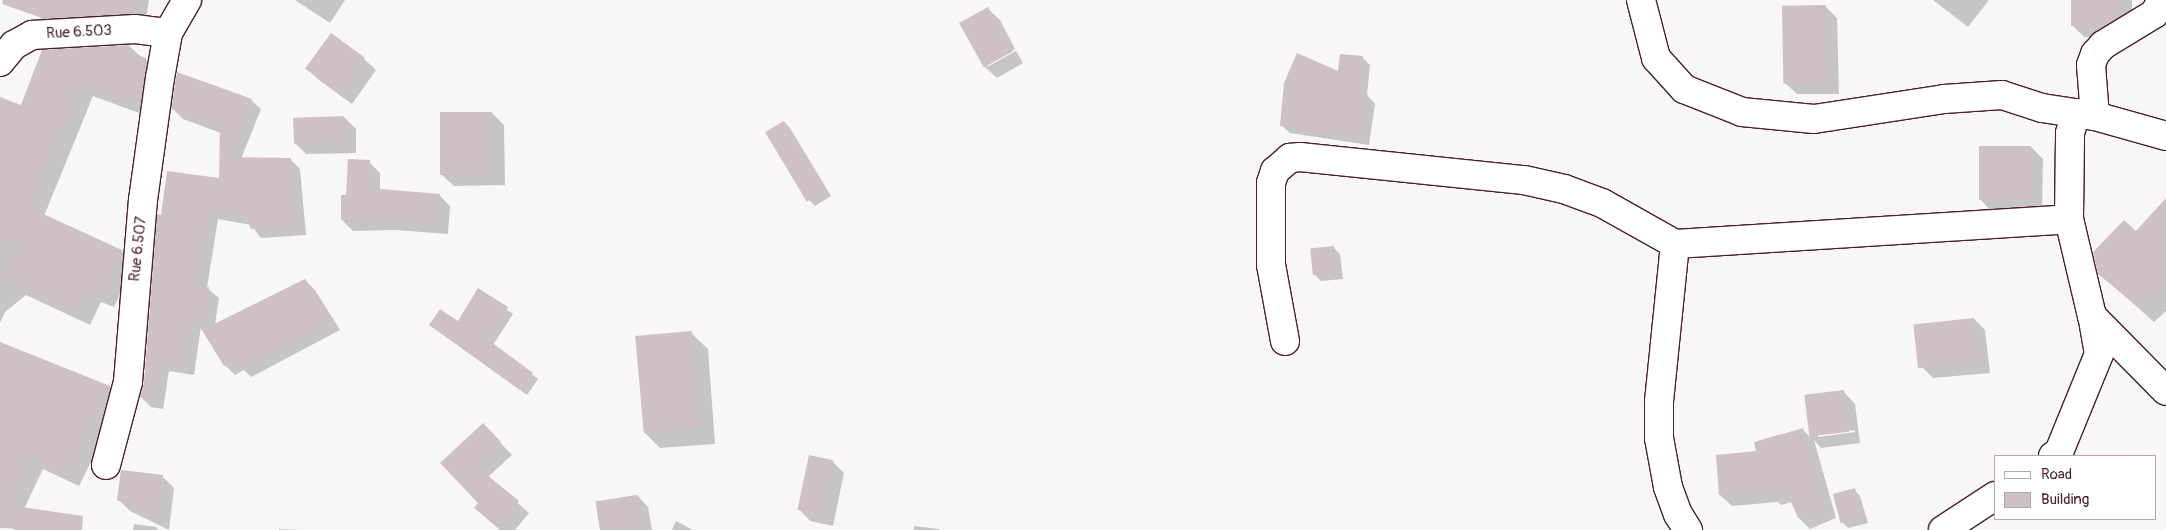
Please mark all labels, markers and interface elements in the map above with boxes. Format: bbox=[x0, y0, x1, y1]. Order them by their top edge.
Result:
street label: Rue 6.503 bbox=[46, 21, 112, 43]
street label: Rue 6.507 bbox=[126, 216, 150, 282]
legend bbox=[1994, 455, 2156, 520]
text: Road bbox=[2041, 465, 2072, 484]
text: Building bbox=[2041, 490, 2089, 509]

